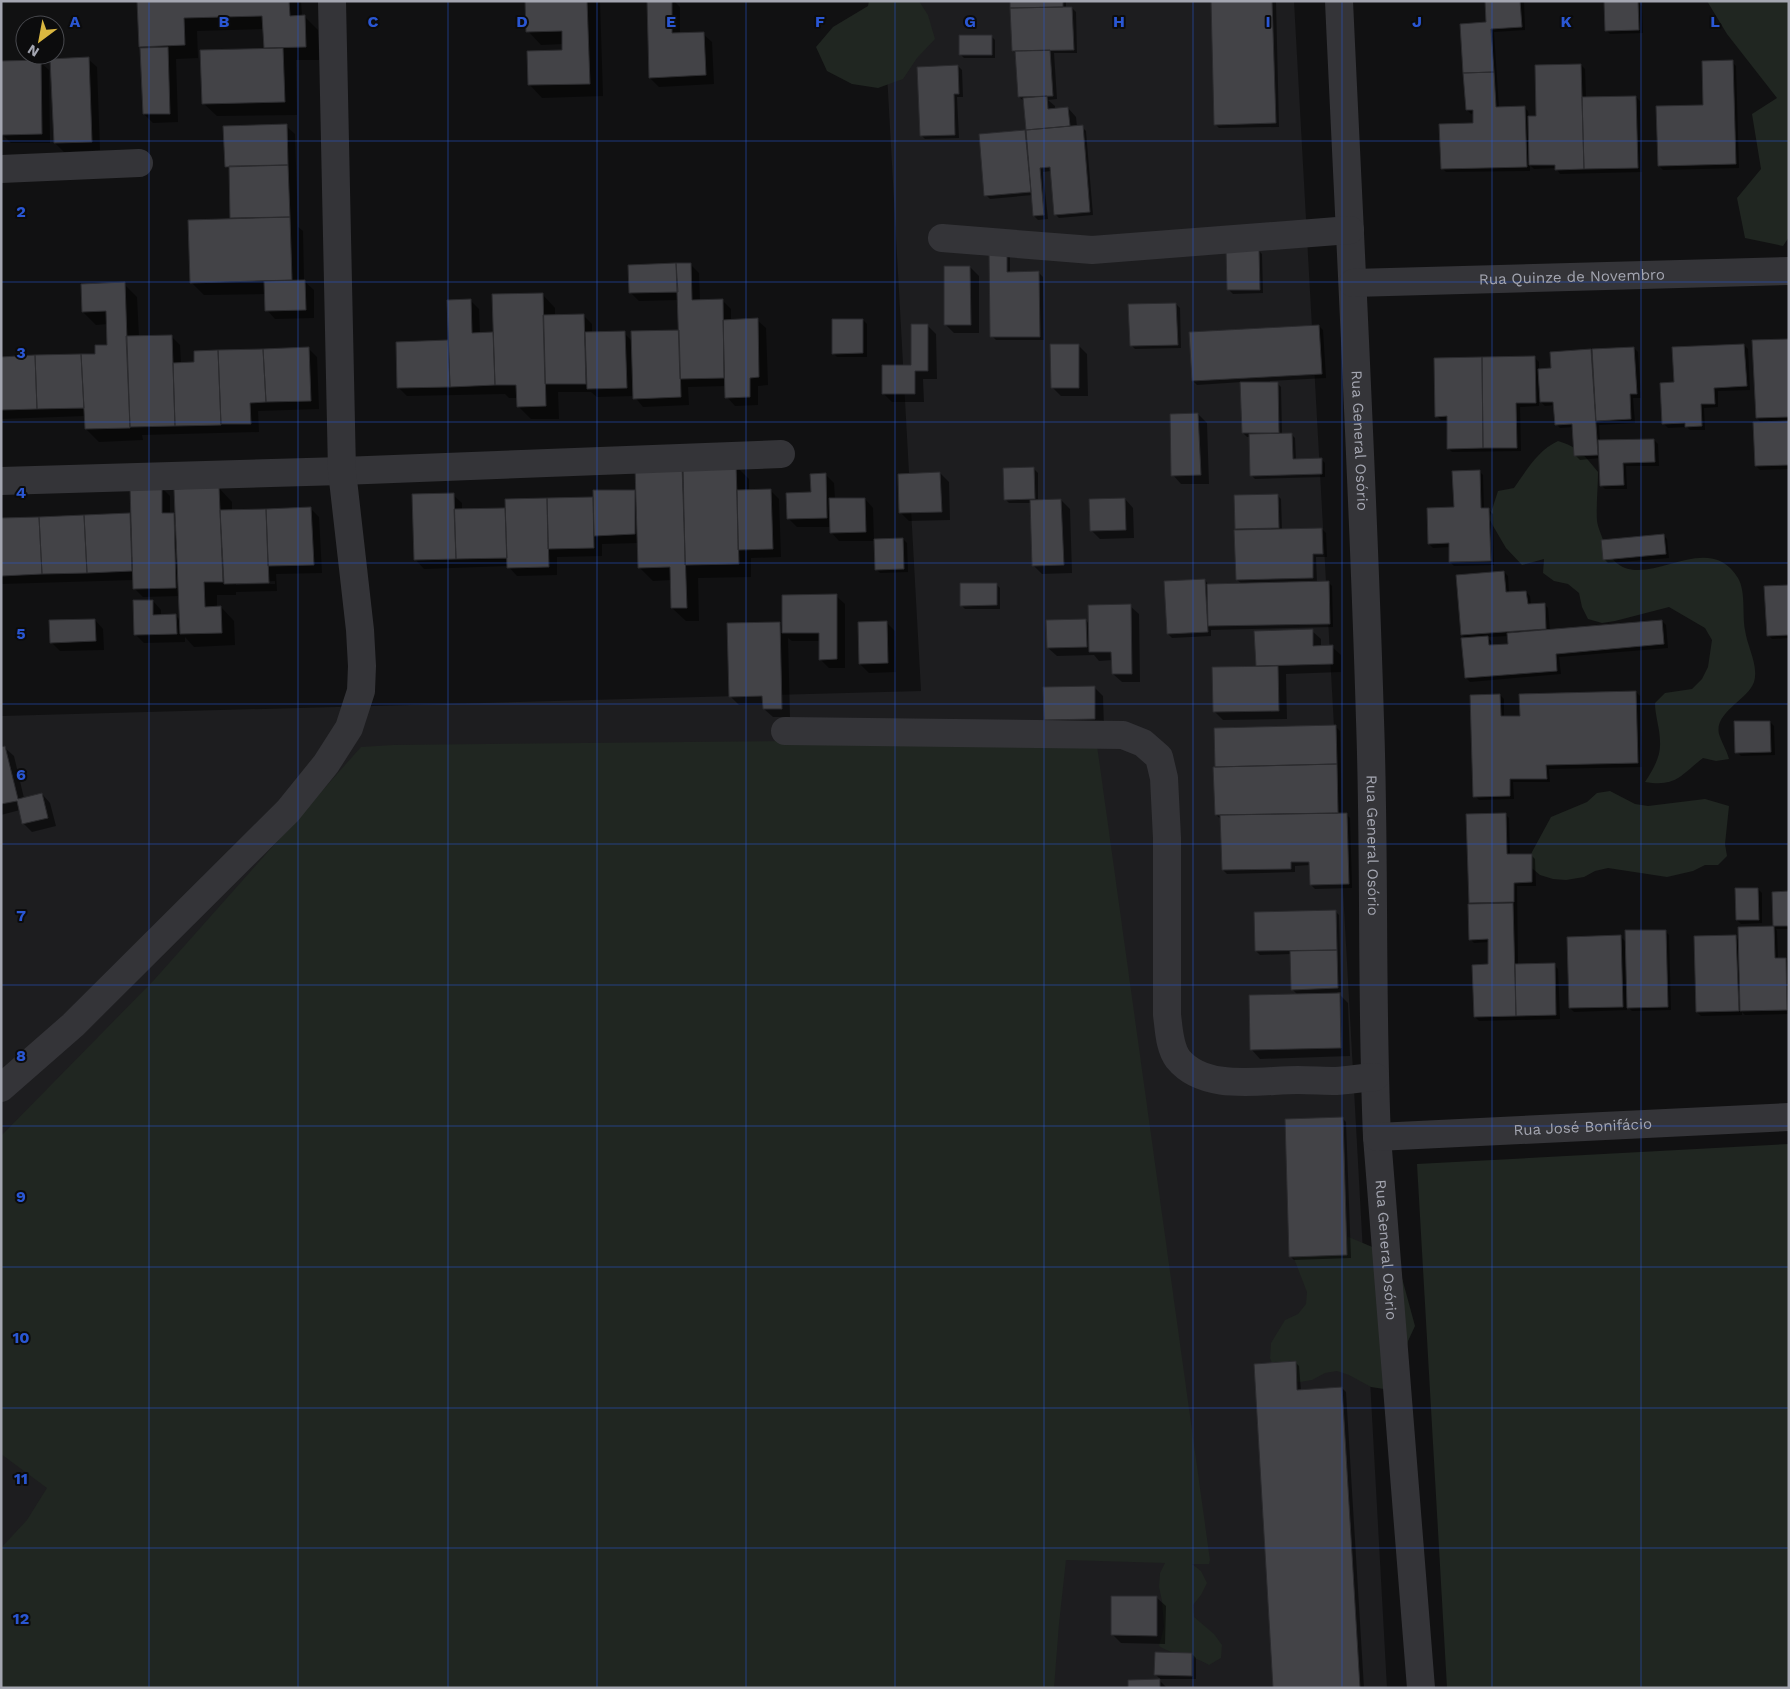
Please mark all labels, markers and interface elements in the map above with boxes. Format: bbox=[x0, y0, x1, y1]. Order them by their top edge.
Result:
text: A bbox=[70, 12, 81, 31]
text: B bbox=[219, 12, 230, 31]
text: C bbox=[368, 12, 379, 31]
text: D bbox=[516, 12, 528, 31]
text: E bbox=[666, 12, 676, 31]
text: F bbox=[815, 12, 825, 31]
text: G bbox=[964, 12, 976, 31]
text: H bbox=[1113, 12, 1125, 31]
text: I bbox=[1265, 12, 1271, 31]
text: J bbox=[1412, 12, 1422, 31]
text: K bbox=[1560, 12, 1572, 31]
text: L bbox=[1710, 12, 1720, 31]
north arrow bbox=[15, 15, 65, 65]
text: N bbox=[24, 41, 42, 61]
text: 2 bbox=[16, 202, 26, 221]
street label: Rua Quinze de Novembro bbox=[1479, 265, 1665, 289]
text: 3 bbox=[16, 343, 26, 362]
street label: Rua General Osório bbox=[1347, 370, 1372, 511]
text: 4 bbox=[16, 483, 26, 502]
text: 5 bbox=[16, 624, 26, 643]
text: 6 bbox=[16, 765, 26, 784]
street label: Rua General Osório bbox=[1363, 775, 1382, 916]
text: 7 bbox=[16, 906, 26, 925]
text: 8 bbox=[16, 1046, 26, 1065]
street label: Rua José Bonifácio bbox=[1513, 1115, 1652, 1139]
street label: Rua General Osório bbox=[1371, 1179, 1401, 1321]
text: 9 bbox=[16, 1187, 26, 1206]
text: 10 bbox=[12, 1328, 30, 1347]
text: 11 bbox=[14, 1469, 28, 1488]
text: 12 bbox=[13, 1609, 29, 1628]

